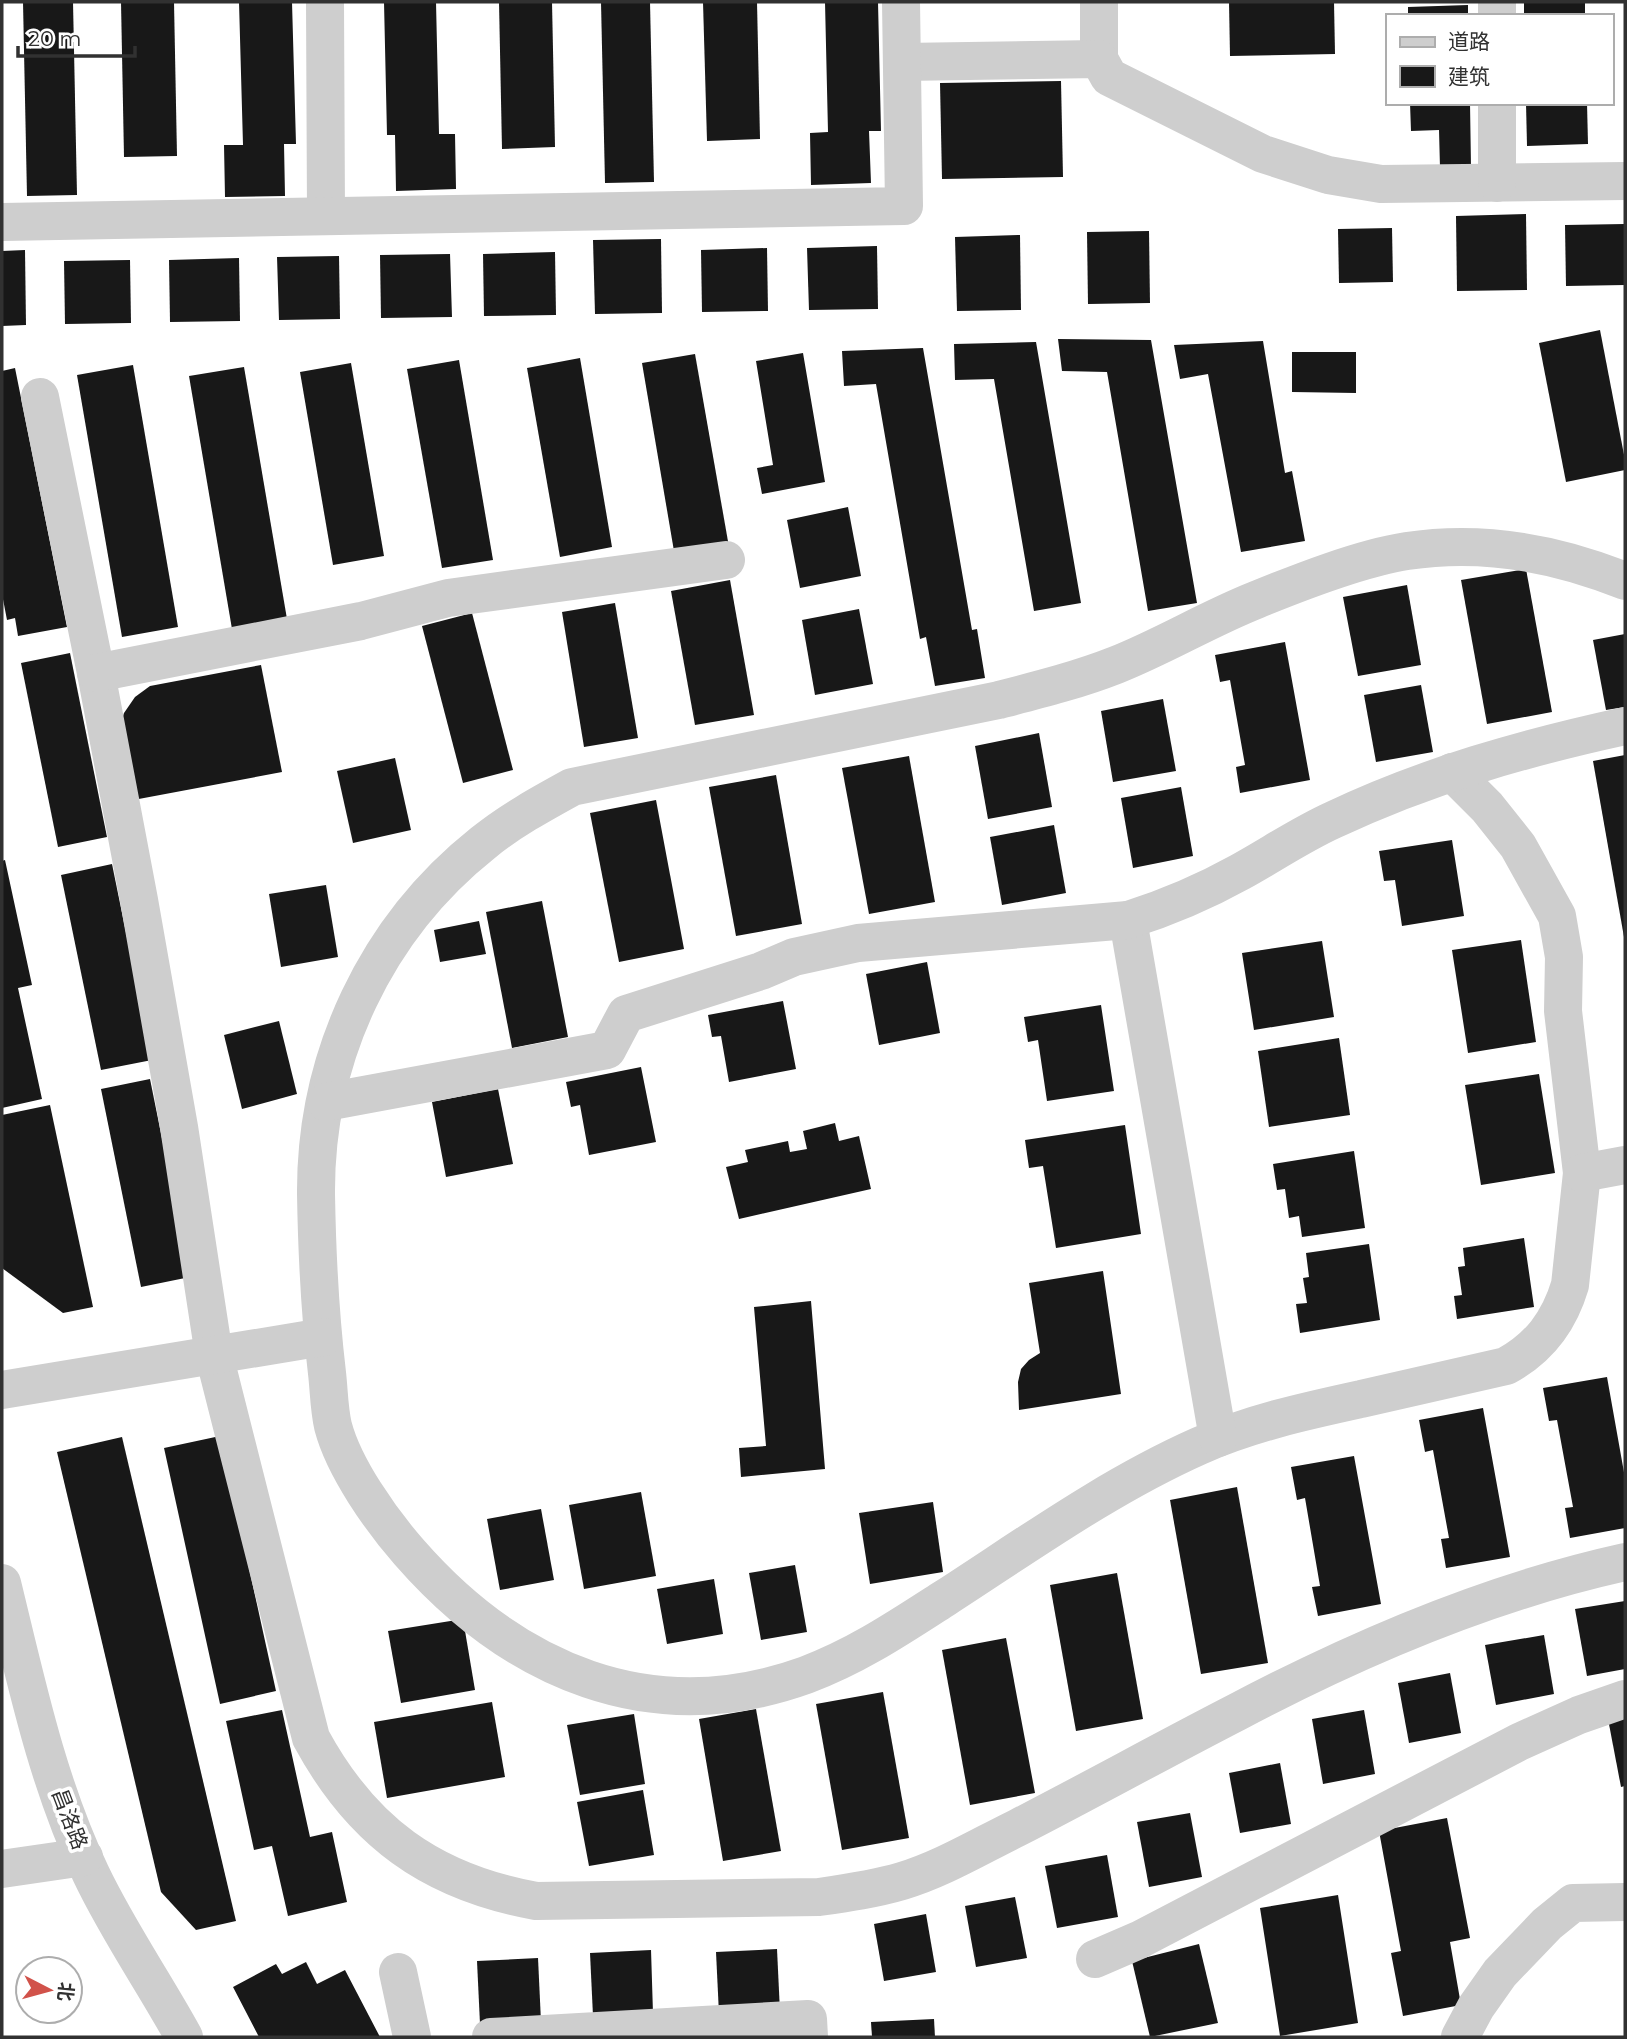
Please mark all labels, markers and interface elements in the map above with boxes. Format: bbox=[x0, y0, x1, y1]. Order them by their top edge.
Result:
scale bar bbox=[18, 14, 135, 58]
legend bbox=[1386, 14, 1613, 105]
text: 20 m bbox=[28, 26, 82, 51]
text: 道路 bbox=[1448, 29, 1490, 54]
text: 建筑 bbox=[1448, 64, 1490, 89]
street label: 昌洛路 bbox=[47, 1785, 93, 1853]
north arrow bbox=[14, 1955, 84, 2025]
text: 北 bbox=[53, 1981, 78, 2002]

